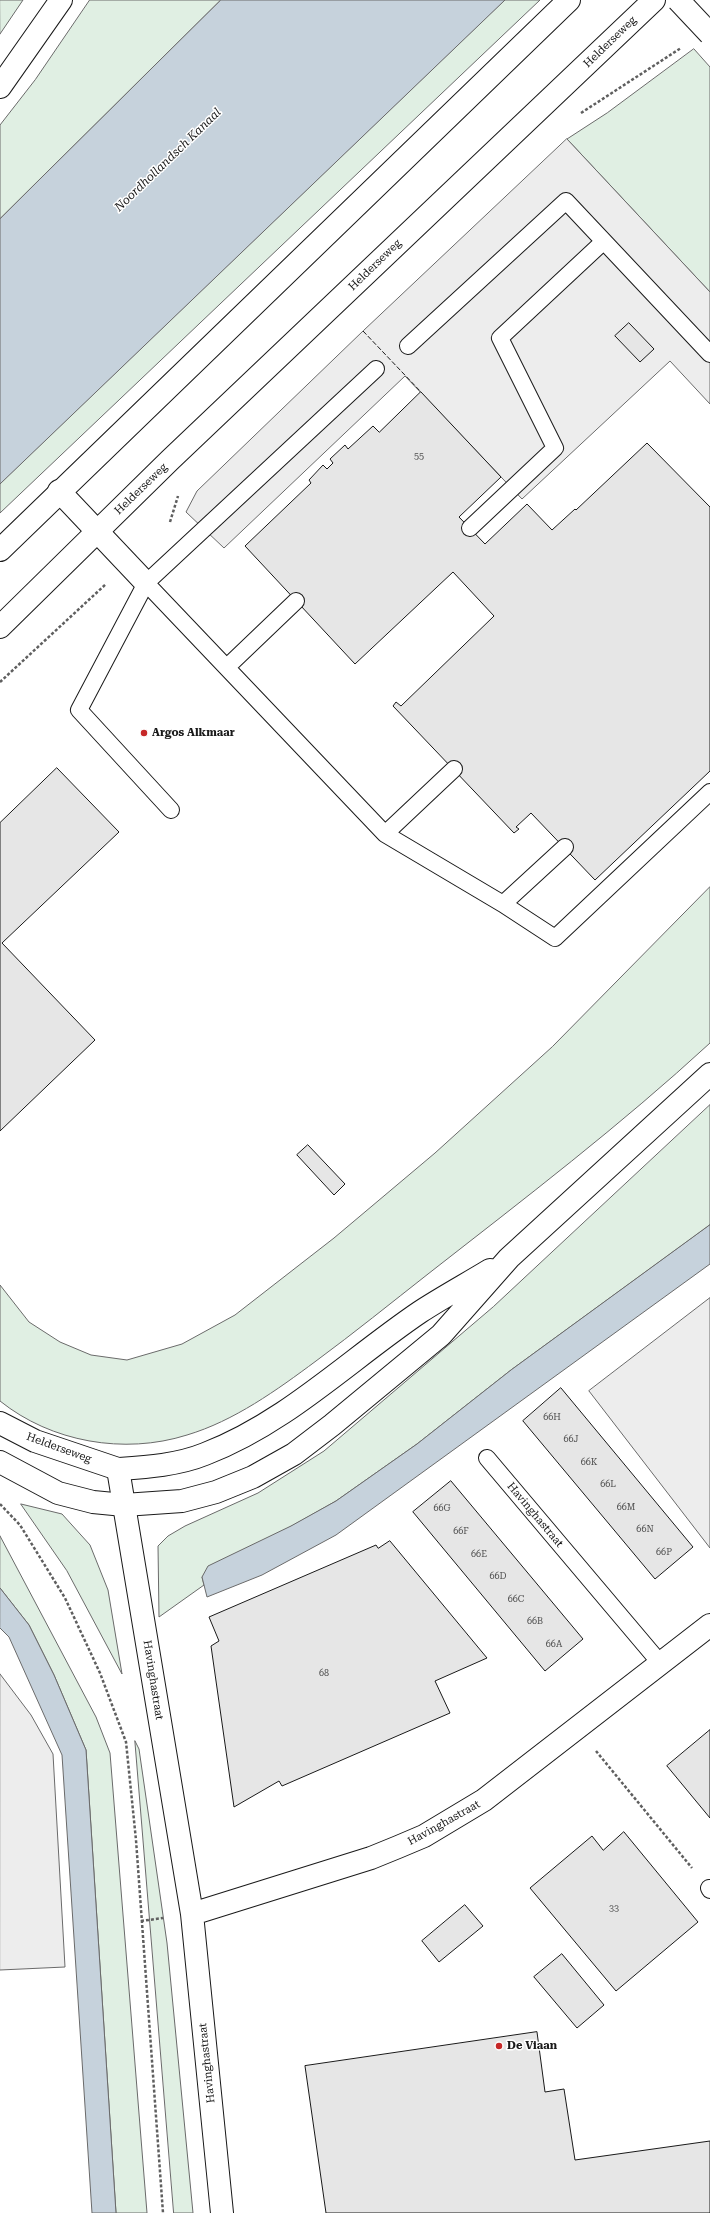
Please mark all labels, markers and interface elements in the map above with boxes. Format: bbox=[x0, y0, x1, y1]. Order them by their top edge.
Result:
street label: Helderseweg bbox=[581, 14, 639, 70]
water label: Noordhollandsch Kanaal bbox=[112, 105, 224, 215]
street label: Helderseweg bbox=[346, 237, 404, 293]
house number: 55 bbox=[414, 451, 424, 461]
street label: Helderseweg bbox=[112, 461, 170, 517]
place label: Argos Alkmaar bbox=[152, 726, 235, 740]
marker: Argos Alkmaar bbox=[139, 728, 149, 738]
house number: 66H bbox=[543, 1412, 561, 1422]
street label: Helderseweg bbox=[25, 1430, 93, 1466]
house number: 66J bbox=[563, 1434, 579, 1444]
house number: 66K bbox=[581, 1457, 597, 1467]
house number: 66L bbox=[600, 1479, 616, 1489]
street label: Havinghastraat bbox=[504, 1480, 566, 1550]
house number: 66M bbox=[617, 1502, 635, 1512]
house number: 66G bbox=[433, 1503, 451, 1513]
house number: 66N bbox=[636, 1524, 654, 1534]
house number: 66F bbox=[453, 1526, 469, 1536]
house number: 66P bbox=[656, 1547, 672, 1557]
house number: 66E bbox=[471, 1549, 487, 1559]
house number: 66D bbox=[489, 1571, 507, 1581]
house number: 66C bbox=[508, 1594, 524, 1604]
house number: 66B bbox=[527, 1616, 543, 1626]
street label: Havinghastraat bbox=[140, 1639, 166, 1721]
house number: 66A bbox=[546, 1639, 562, 1649]
house number: 68 bbox=[319, 1668, 329, 1678]
street label: Havinghastraat bbox=[406, 1798, 482, 1848]
house number: 33 bbox=[609, 1903, 619, 1913]
street label: Havinghastraat bbox=[196, 2022, 218, 2104]
place label: De Viaan bbox=[507, 2039, 557, 2053]
marker: De Viaan bbox=[494, 2041, 504, 2051]

